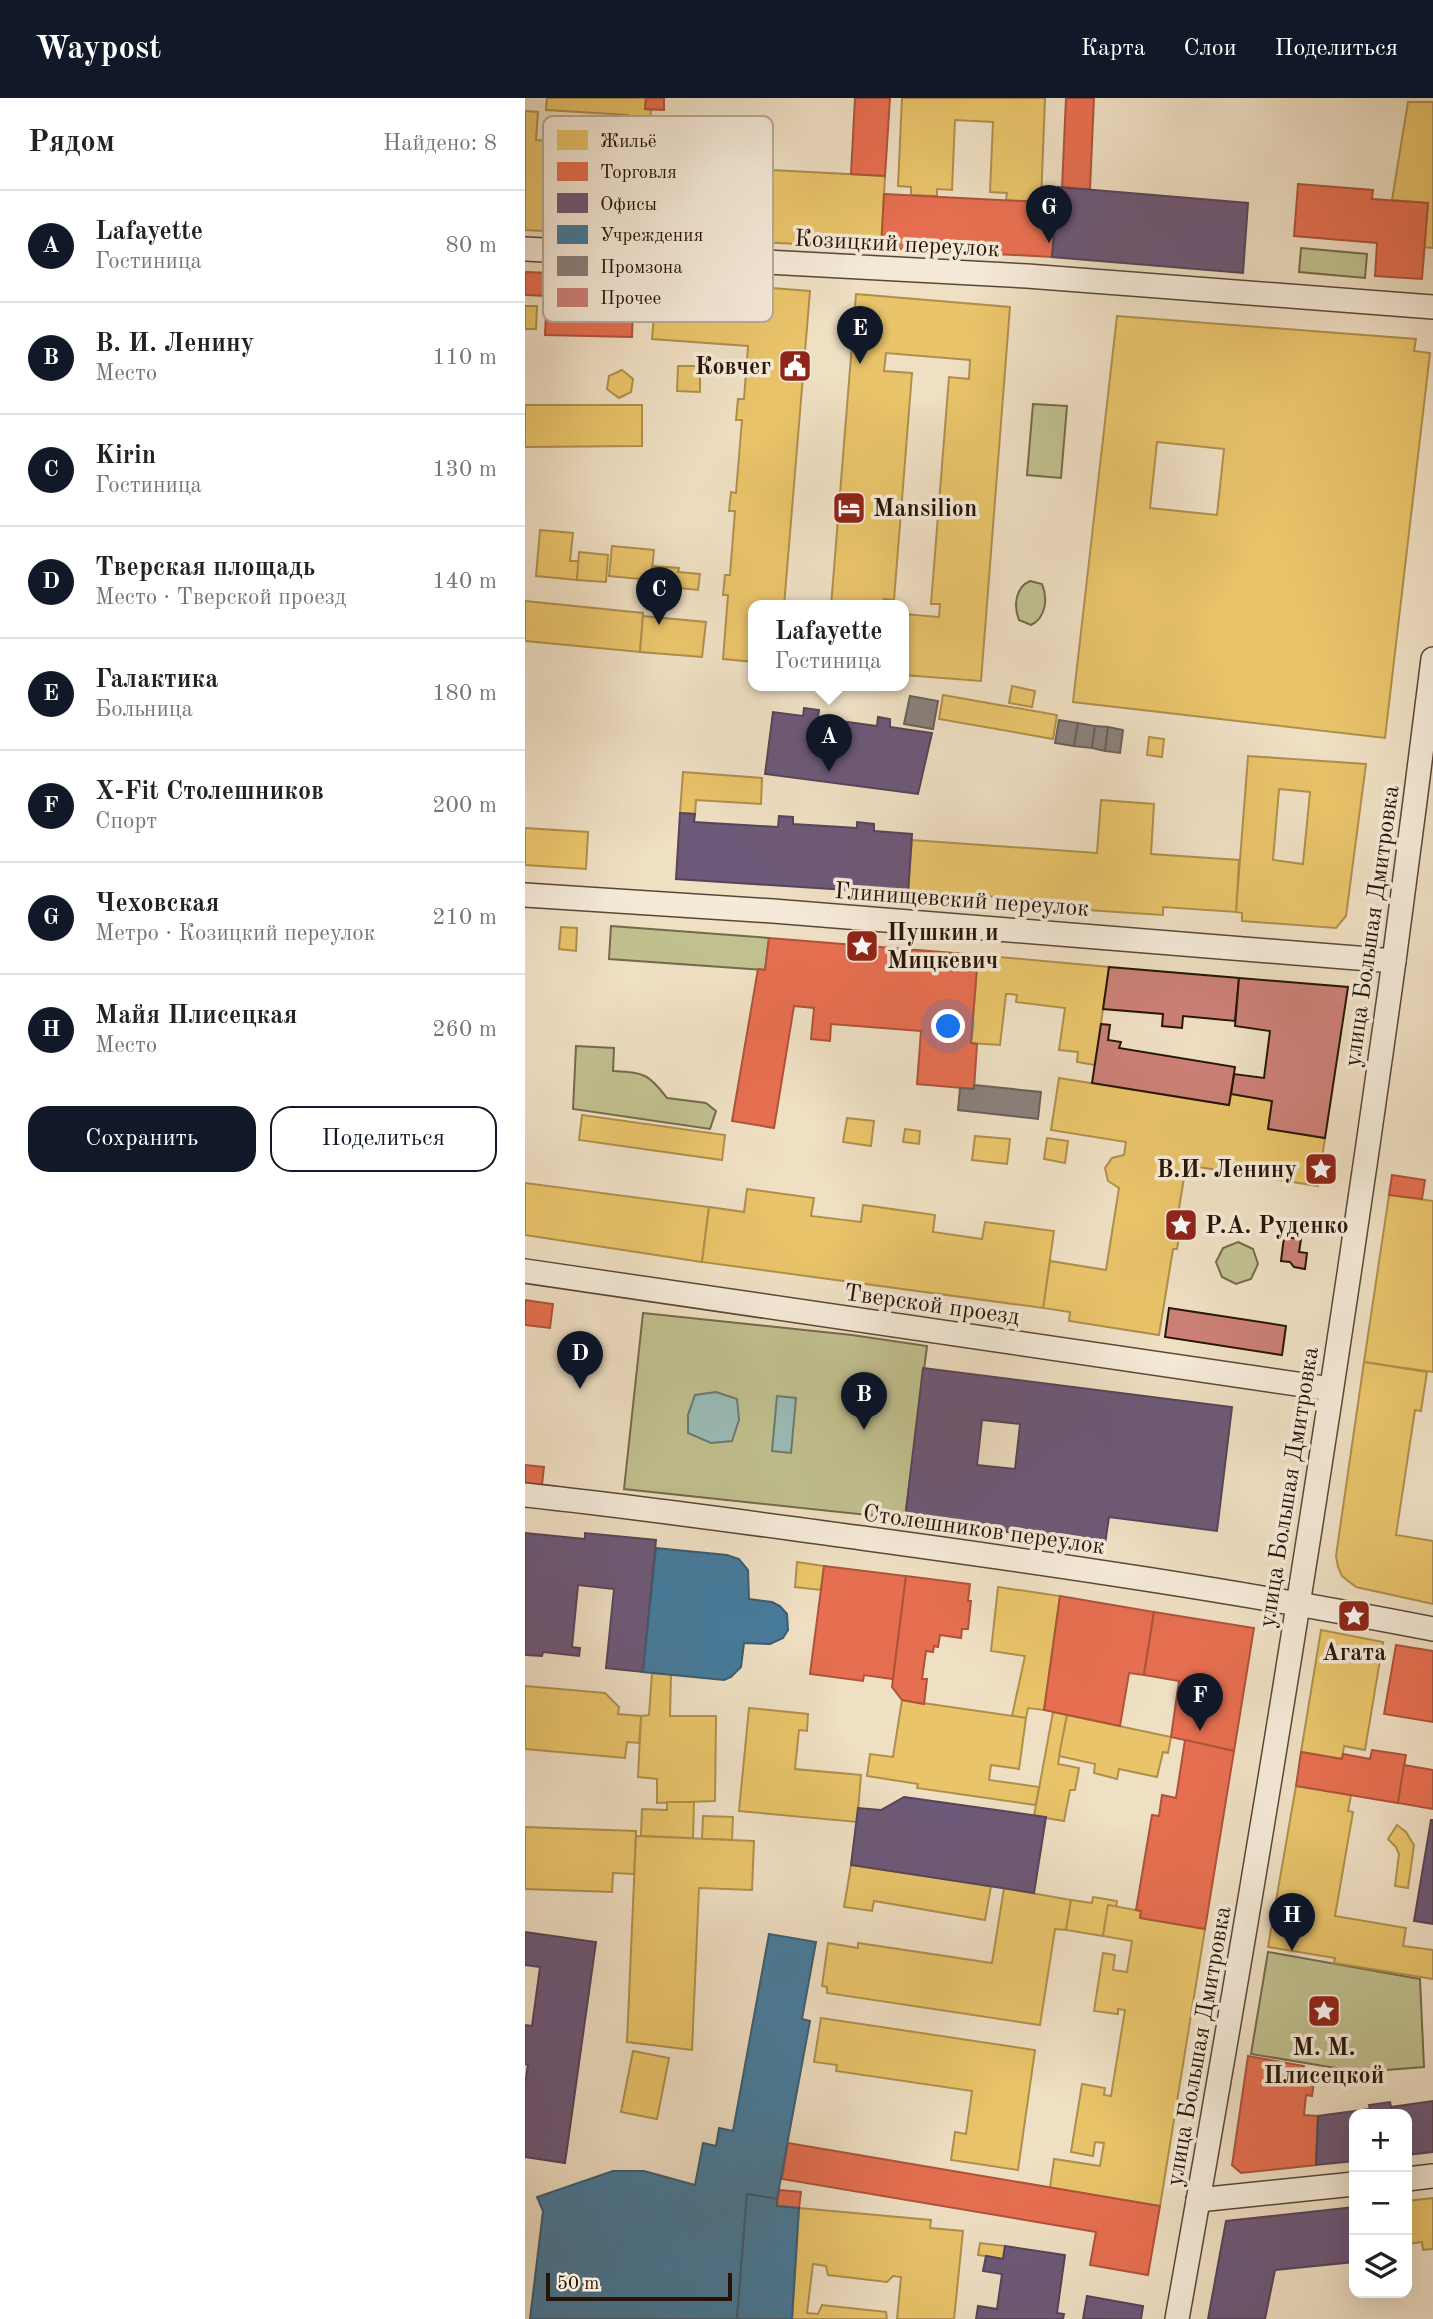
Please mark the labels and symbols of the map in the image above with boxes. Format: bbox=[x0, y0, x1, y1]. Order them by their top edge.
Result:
legend bbox=[543, 116, 773, 322]
text: Жильё bbox=[600, 133, 657, 152]
text: Торговля bbox=[600, 164, 677, 183]
pin: G bbox=[1026, 185, 1072, 243]
text: Офисы bbox=[600, 196, 657, 215]
text: Учреждения bbox=[600, 227, 703, 246]
street label: Козицкий переулок bbox=[794, 228, 1000, 262]
text: Промзона bbox=[600, 259, 683, 278]
text: Прочее bbox=[600, 290, 661, 309]
pin: E bbox=[837, 306, 883, 364]
public building icon: Ковчег bbox=[776, 347, 814, 385]
place label: Ковчег bbox=[695, 356, 771, 380]
hotel icon: Mansilion bbox=[830, 489, 868, 527]
place label: Mansilion bbox=[873, 498, 977, 522]
pin: C bbox=[636, 567, 682, 625]
pin: A bbox=[806, 714, 852, 772]
street label: улица Большая Дмитровка bbox=[1341, 784, 1405, 1069]
street label: Глинищевский переулок bbox=[834, 880, 1090, 922]
place label: Пушкин и Мицкевич bbox=[887, 922, 999, 974]
place icon: Пушкин и Мицкевич bbox=[843, 927, 881, 965]
your location bbox=[931, 1009, 965, 1043]
place icon: В.И. Ленину bbox=[1302, 1150, 1340, 1188]
place label: В.И. Ленину bbox=[1157, 1159, 1297, 1183]
place icon: Р.А. Руденко bbox=[1162, 1206, 1200, 1244]
place label: Р.А. Руденко bbox=[1205, 1215, 1348, 1239]
street label: Тверской проезд bbox=[842, 1282, 1021, 1330]
pin: D bbox=[557, 1331, 603, 1389]
street label: улица Большая Дмитровка bbox=[1256, 1345, 1324, 1629]
pin: B bbox=[841, 1372, 887, 1430]
street label: Столешников переулок bbox=[861, 1502, 1106, 1560]
place icon: Агата bbox=[1335, 1597, 1373, 1635]
place label: Агата bbox=[1322, 1642, 1386, 1666]
pin: F bbox=[1177, 1673, 1223, 1731]
pin: H bbox=[1269, 1893, 1315, 1951]
street label: улица Большая Дмитровка bbox=[1163, 1904, 1236, 2188]
place icon: М. М. Плисецкой bbox=[1305, 1992, 1343, 2030]
place label: М. М. Плисецкой bbox=[1264, 2037, 1384, 2089]
scale bar bbox=[546, 2270, 731, 2302]

